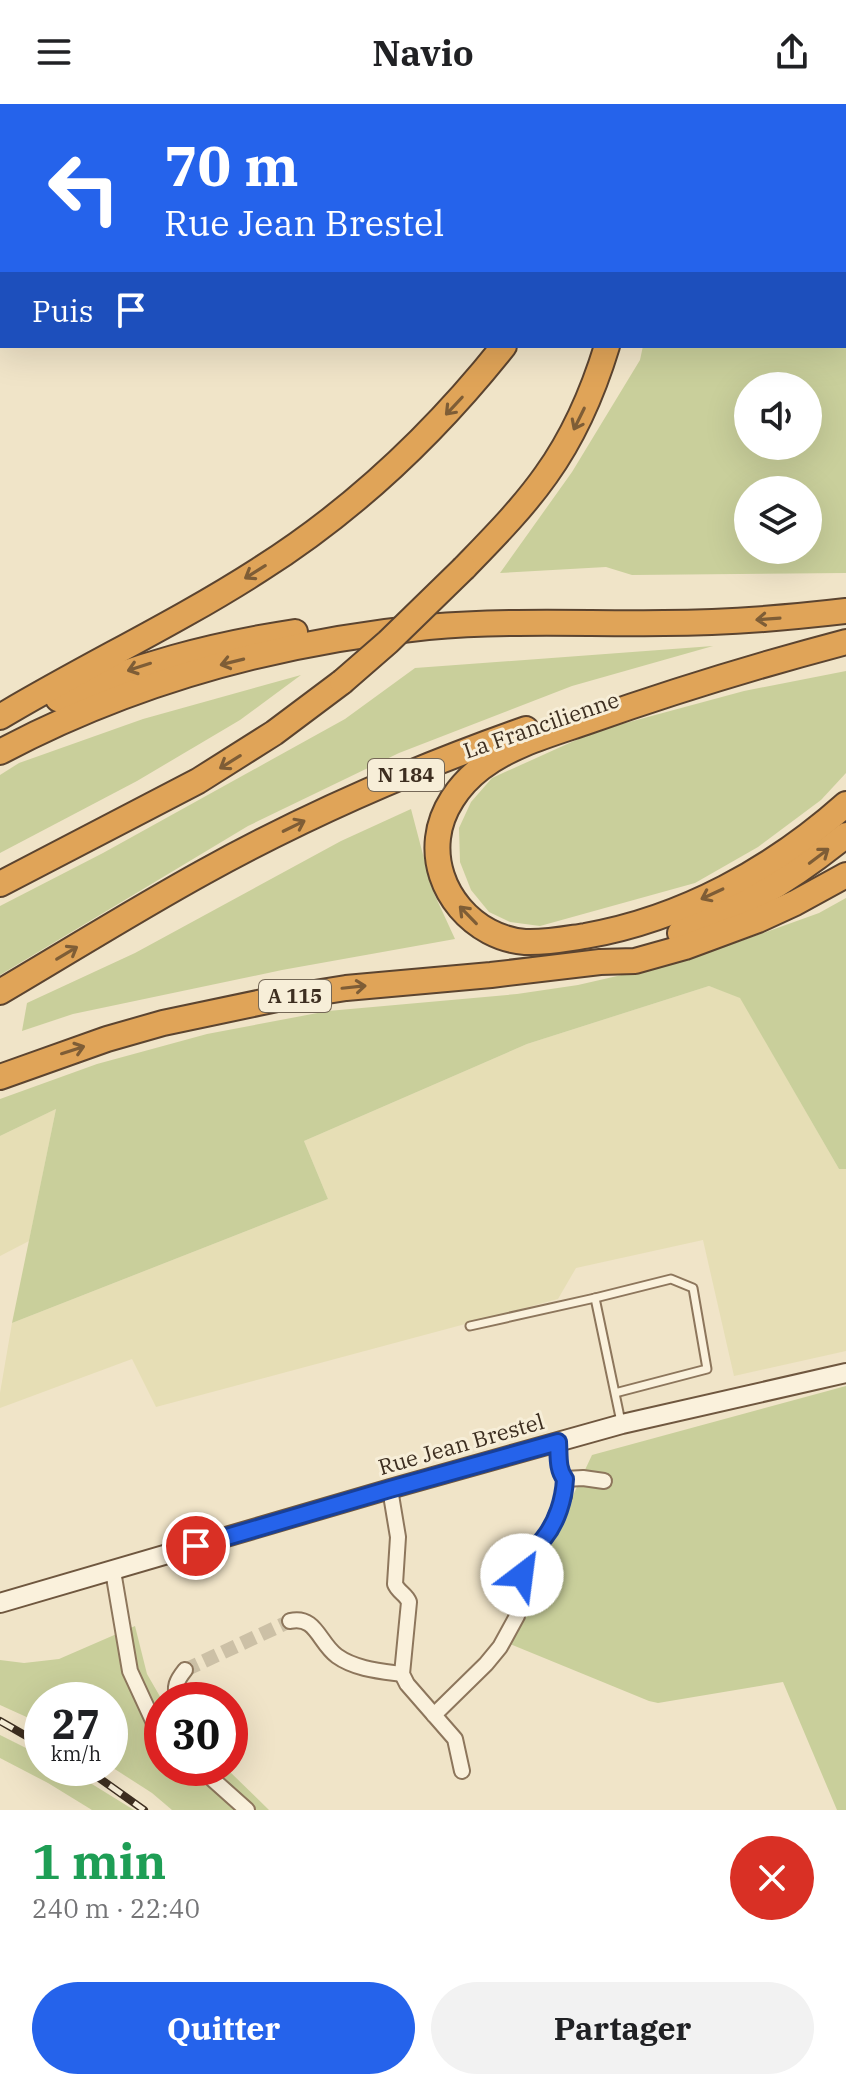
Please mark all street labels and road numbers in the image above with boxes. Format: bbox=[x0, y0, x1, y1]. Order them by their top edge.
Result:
street label: La Francilienne bbox=[459, 684, 622, 765]
road number: N 184 bbox=[368, 759, 444, 791]
road number: A 115 bbox=[259, 980, 331, 1012]
street label: Rue Jean Brestel bbox=[375, 1406, 547, 1481]

